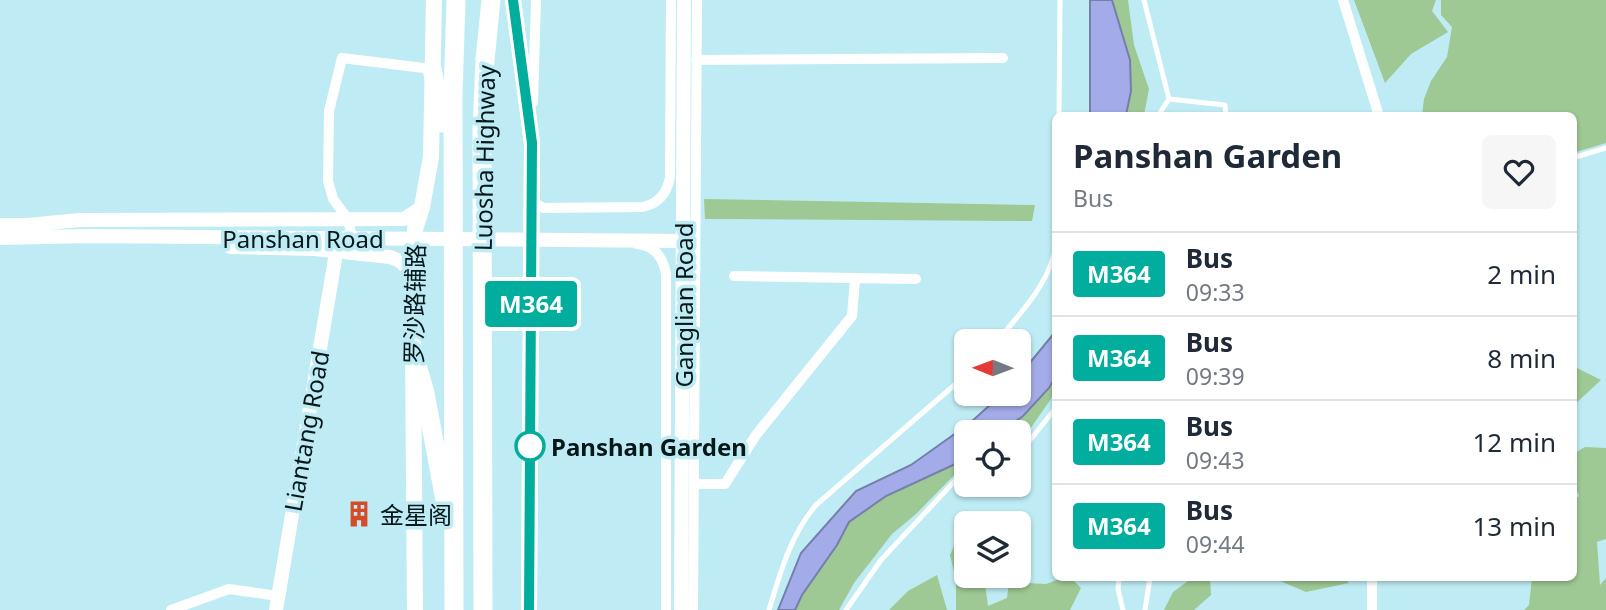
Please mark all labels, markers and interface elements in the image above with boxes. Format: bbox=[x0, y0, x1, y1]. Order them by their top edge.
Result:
street label: Luosha Highway bbox=[466, 64, 502, 251]
text: Panshan Garden bbox=[1073, 133, 1342, 178]
button: heart bbox=[1482, 135, 1556, 209]
text: Bus bbox=[1073, 182, 1113, 214]
street label: Panshan Road bbox=[222, 222, 384, 255]
street label: Ganglian Road bbox=[667, 222, 700, 388]
text: Bus bbox=[1186, 240, 1233, 276]
street label: 罗沙路辅路 bbox=[396, 244, 432, 364]
text: 2 min bbox=[1487, 256, 1556, 292]
text: M364 bbox=[1087, 257, 1151, 290]
text: 09:33 bbox=[1186, 276, 1245, 308]
line badge: M364 bbox=[482, 281, 580, 327]
text: M364 bbox=[499, 287, 563, 320]
text: Bus bbox=[1186, 324, 1233, 360]
north arrow bbox=[954, 329, 1031, 406]
map controls bbox=[954, 329, 1031, 588]
text: 8 min bbox=[1487, 340, 1556, 376]
text: M364 bbox=[1087, 341, 1151, 374]
street label: Liantang Road bbox=[276, 348, 336, 514]
text: 09:39 bbox=[1186, 360, 1245, 392]
text: Bus bbox=[1186, 408, 1233, 444]
button: locate bbox=[954, 420, 1031, 497]
text: 12 min bbox=[1472, 424, 1556, 460]
text: M364 bbox=[1087, 425, 1151, 458]
place label: Panshan Garden bbox=[551, 430, 747, 463]
marker: Panshan Garden bbox=[515, 431, 545, 461]
text: 09:43 bbox=[1186, 444, 1245, 476]
text: Bus bbox=[1186, 492, 1233, 528]
place label: 金星阁 bbox=[380, 498, 452, 531]
building icon: 金星阁 bbox=[344, 499, 374, 529]
text: 13 min bbox=[1472, 508, 1556, 544]
text: M364 bbox=[1087, 509, 1151, 542]
button: layers bbox=[954, 511, 1031, 588]
text: 09:44 bbox=[1186, 528, 1245, 560]

